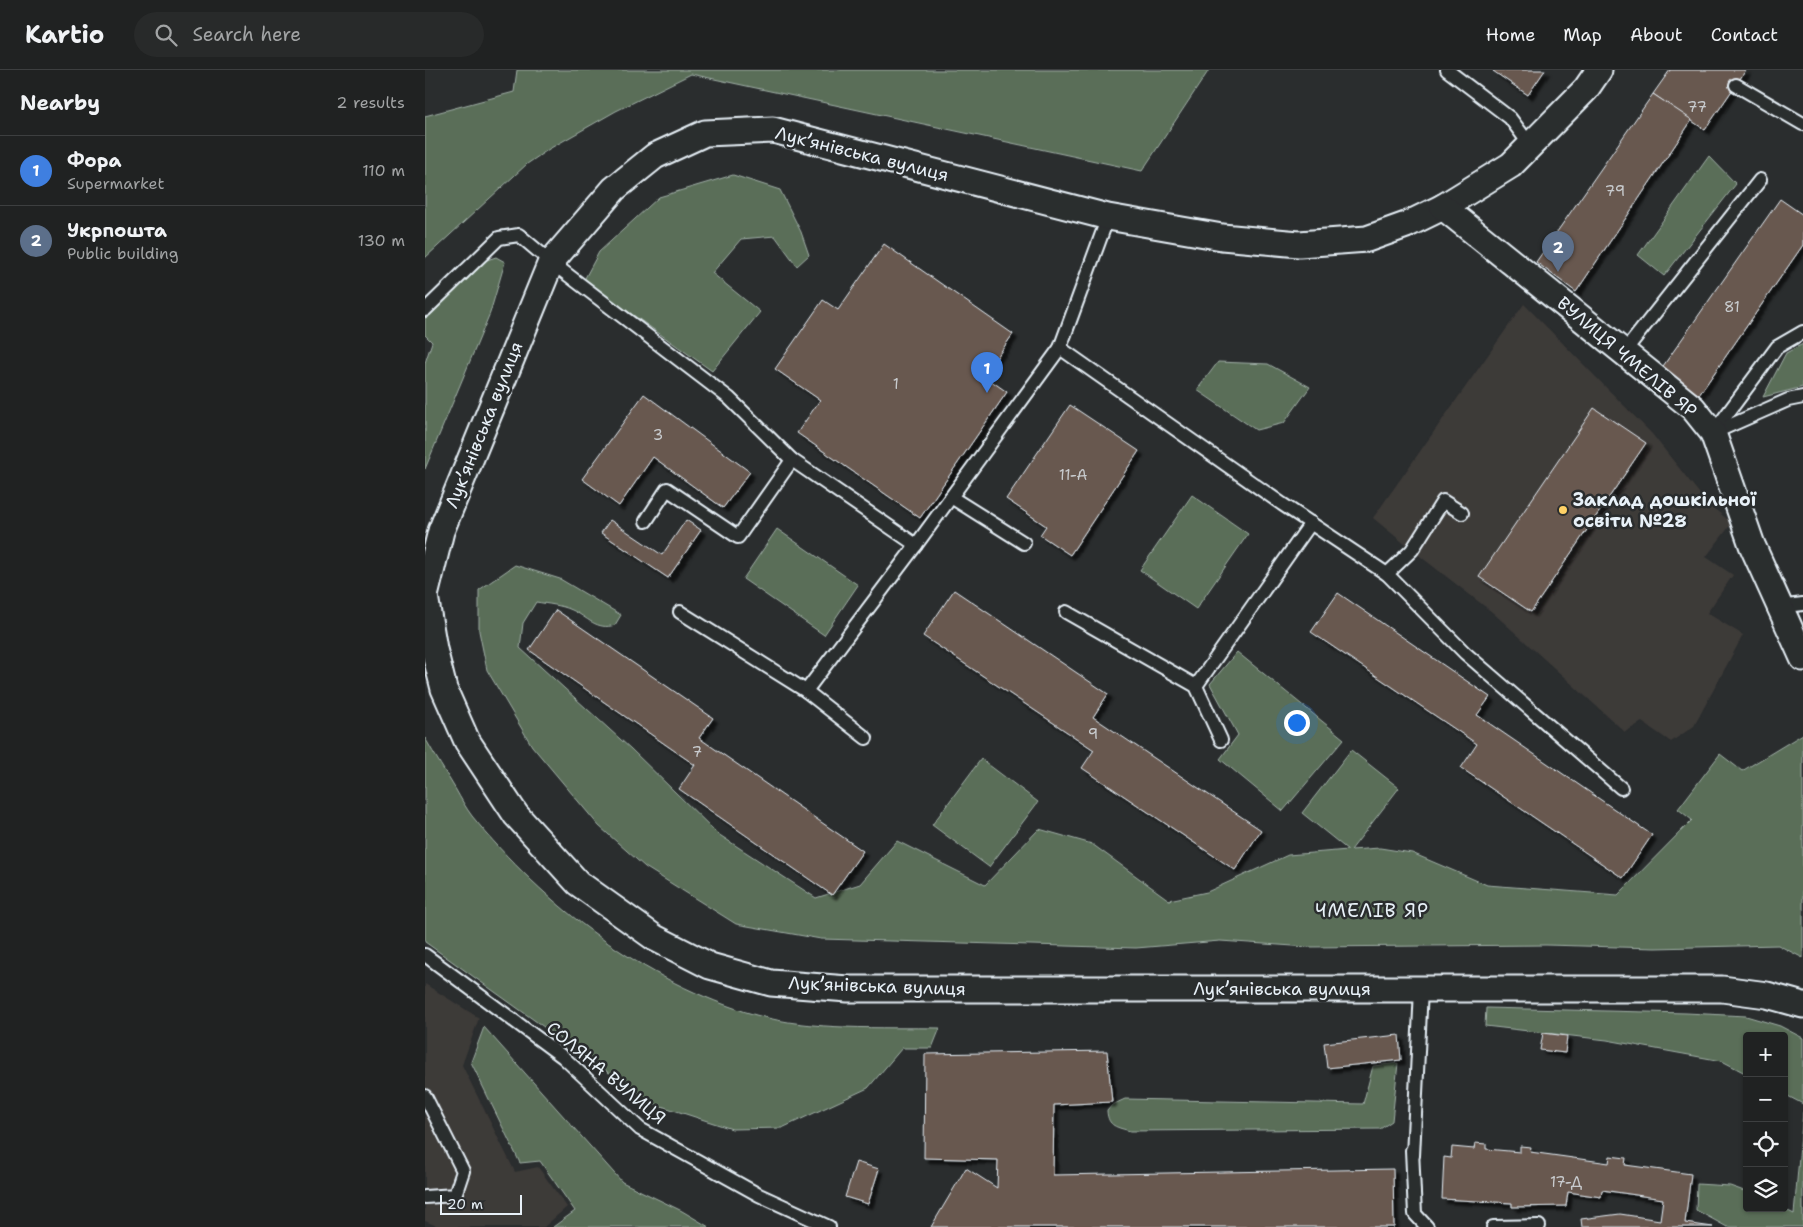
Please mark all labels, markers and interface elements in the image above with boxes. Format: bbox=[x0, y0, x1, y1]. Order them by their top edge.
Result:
search box bbox=[134, 12, 484, 57]
text: Kartio bbox=[25, 19, 104, 51]
icon: search bbox=[152, 21, 180, 49]
text: Search here bbox=[192, 22, 301, 47]
text: Home bbox=[1486, 23, 1535, 47]
text: Map bbox=[1563, 23, 1602, 47]
text: About bbox=[1630, 23, 1683, 47]
text: Contact bbox=[1711, 23, 1778, 47]
text: Nearby bbox=[20, 89, 100, 117]
text: 2 results bbox=[336, 92, 405, 113]
house number: 77 bbox=[1687, 97, 1707, 117]
street label: Лукʼянівська вулиця bbox=[773, 121, 951, 187]
text: Фора bbox=[67, 148, 122, 173]
text: 1 bbox=[32, 160, 40, 181]
text: 110 m bbox=[362, 160, 405, 181]
text: Supermarket bbox=[67, 173, 164, 194]
house number: 79 bbox=[1605, 181, 1625, 201]
text: Укрпошта bbox=[67, 218, 167, 243]
text: 2 bbox=[30, 230, 42, 251]
text: 130 m bbox=[358, 230, 405, 251]
pin: 2 bbox=[1542, 231, 1574, 272]
text: Public building bbox=[67, 243, 179, 264]
street label: ВУЛИЦЯ ЧМЕЛІВ ЯР bbox=[1552, 291, 1702, 423]
house number: 81 bbox=[1724, 297, 1740, 317]
street label: Лукʼянівська вулиця bbox=[440, 338, 528, 512]
pin: 1 bbox=[971, 352, 1003, 393]
house number: 1 bbox=[893, 374, 899, 394]
house number: 3 bbox=[653, 425, 663, 445]
house number: 11-А bbox=[1059, 465, 1087, 485]
place label: Заклад дошкільної освіти №28 bbox=[1573, 488, 1757, 533]
marker: Заклад дошкільної освіти №28 bbox=[1557, 504, 1569, 516]
your location bbox=[1284, 710, 1310, 736]
house number: 9 bbox=[1088, 724, 1098, 744]
house number: 7 bbox=[692, 742, 702, 762]
district label: ЧМЕЛІВ ЯР bbox=[1315, 898, 1429, 923]
street label: Лукʼянівська вулиця bbox=[788, 971, 966, 1001]
street label: Лукʼянівська вулиця bbox=[1193, 977, 1371, 1001]
street label: СОЛЯНА ВУЛИЦЯ bbox=[541, 1016, 671, 1130]
map controls bbox=[1743, 1032, 1788, 1212]
button: + bbox=[1743, 1032, 1788, 1077]
button: − bbox=[1743, 1077, 1788, 1122]
button: locate bbox=[1743, 1122, 1788, 1167]
button: layers bbox=[1743, 1167, 1788, 1212]
house number: 17-Д bbox=[1550, 1172, 1583, 1192]
scale bar bbox=[440, 1192, 523, 1215]
text: 20 m bbox=[447, 1195, 483, 1213]

